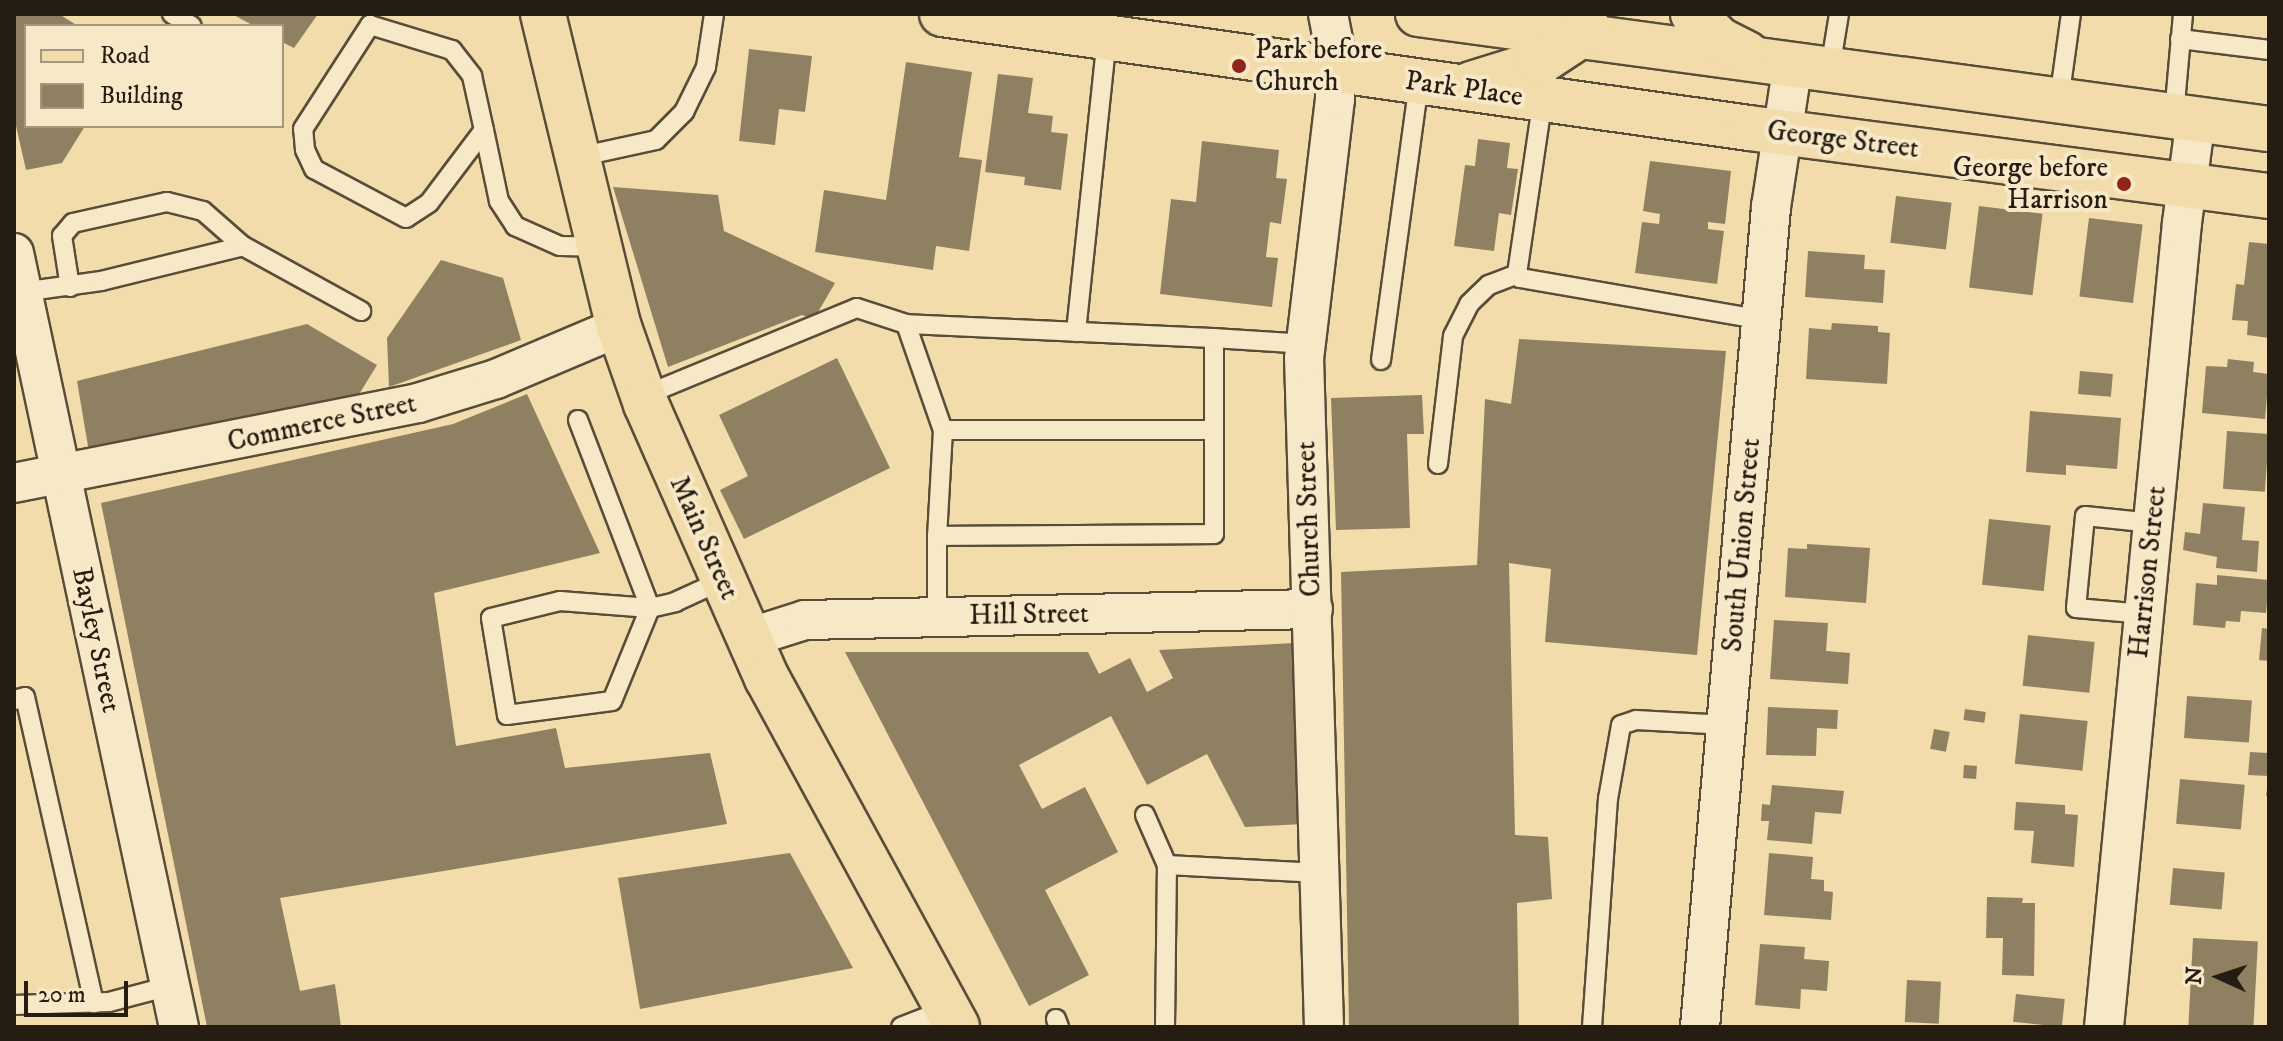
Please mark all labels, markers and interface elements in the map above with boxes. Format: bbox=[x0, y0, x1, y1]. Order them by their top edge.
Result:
legend bbox=[24, 24, 284, 128]
place label: Park before Church bbox=[1255, 33, 1382, 99]
text: Road bbox=[100, 41, 150, 71]
marker: Park before Church bbox=[1230, 57, 1248, 75]
street label: Park Place bbox=[1403, 64, 1525, 114]
text: Building bbox=[100, 81, 183, 111]
street label: George Street bbox=[1765, 114, 1921, 166]
place label: George before Harrison bbox=[1953, 151, 2108, 217]
marker: George before Harrison bbox=[2115, 175, 2133, 193]
street label: Commerce Street bbox=[225, 387, 419, 459]
street label: South Union Street bbox=[1716, 437, 1768, 653]
street label: Church Street bbox=[1289, 440, 1329, 598]
street label: Main Street bbox=[662, 471, 746, 605]
street label: Harrison Street bbox=[2122, 484, 2174, 660]
street label: Bayley Street bbox=[64, 564, 128, 716]
street label: Hill Street bbox=[969, 597, 1089, 633]
north arrow bbox=[2179, 937, 2259, 1017]
scale bar bbox=[28, 965, 132, 1015]
text: N bbox=[2181, 966, 2208, 985]
text: 20 m bbox=[38, 980, 86, 1010]

